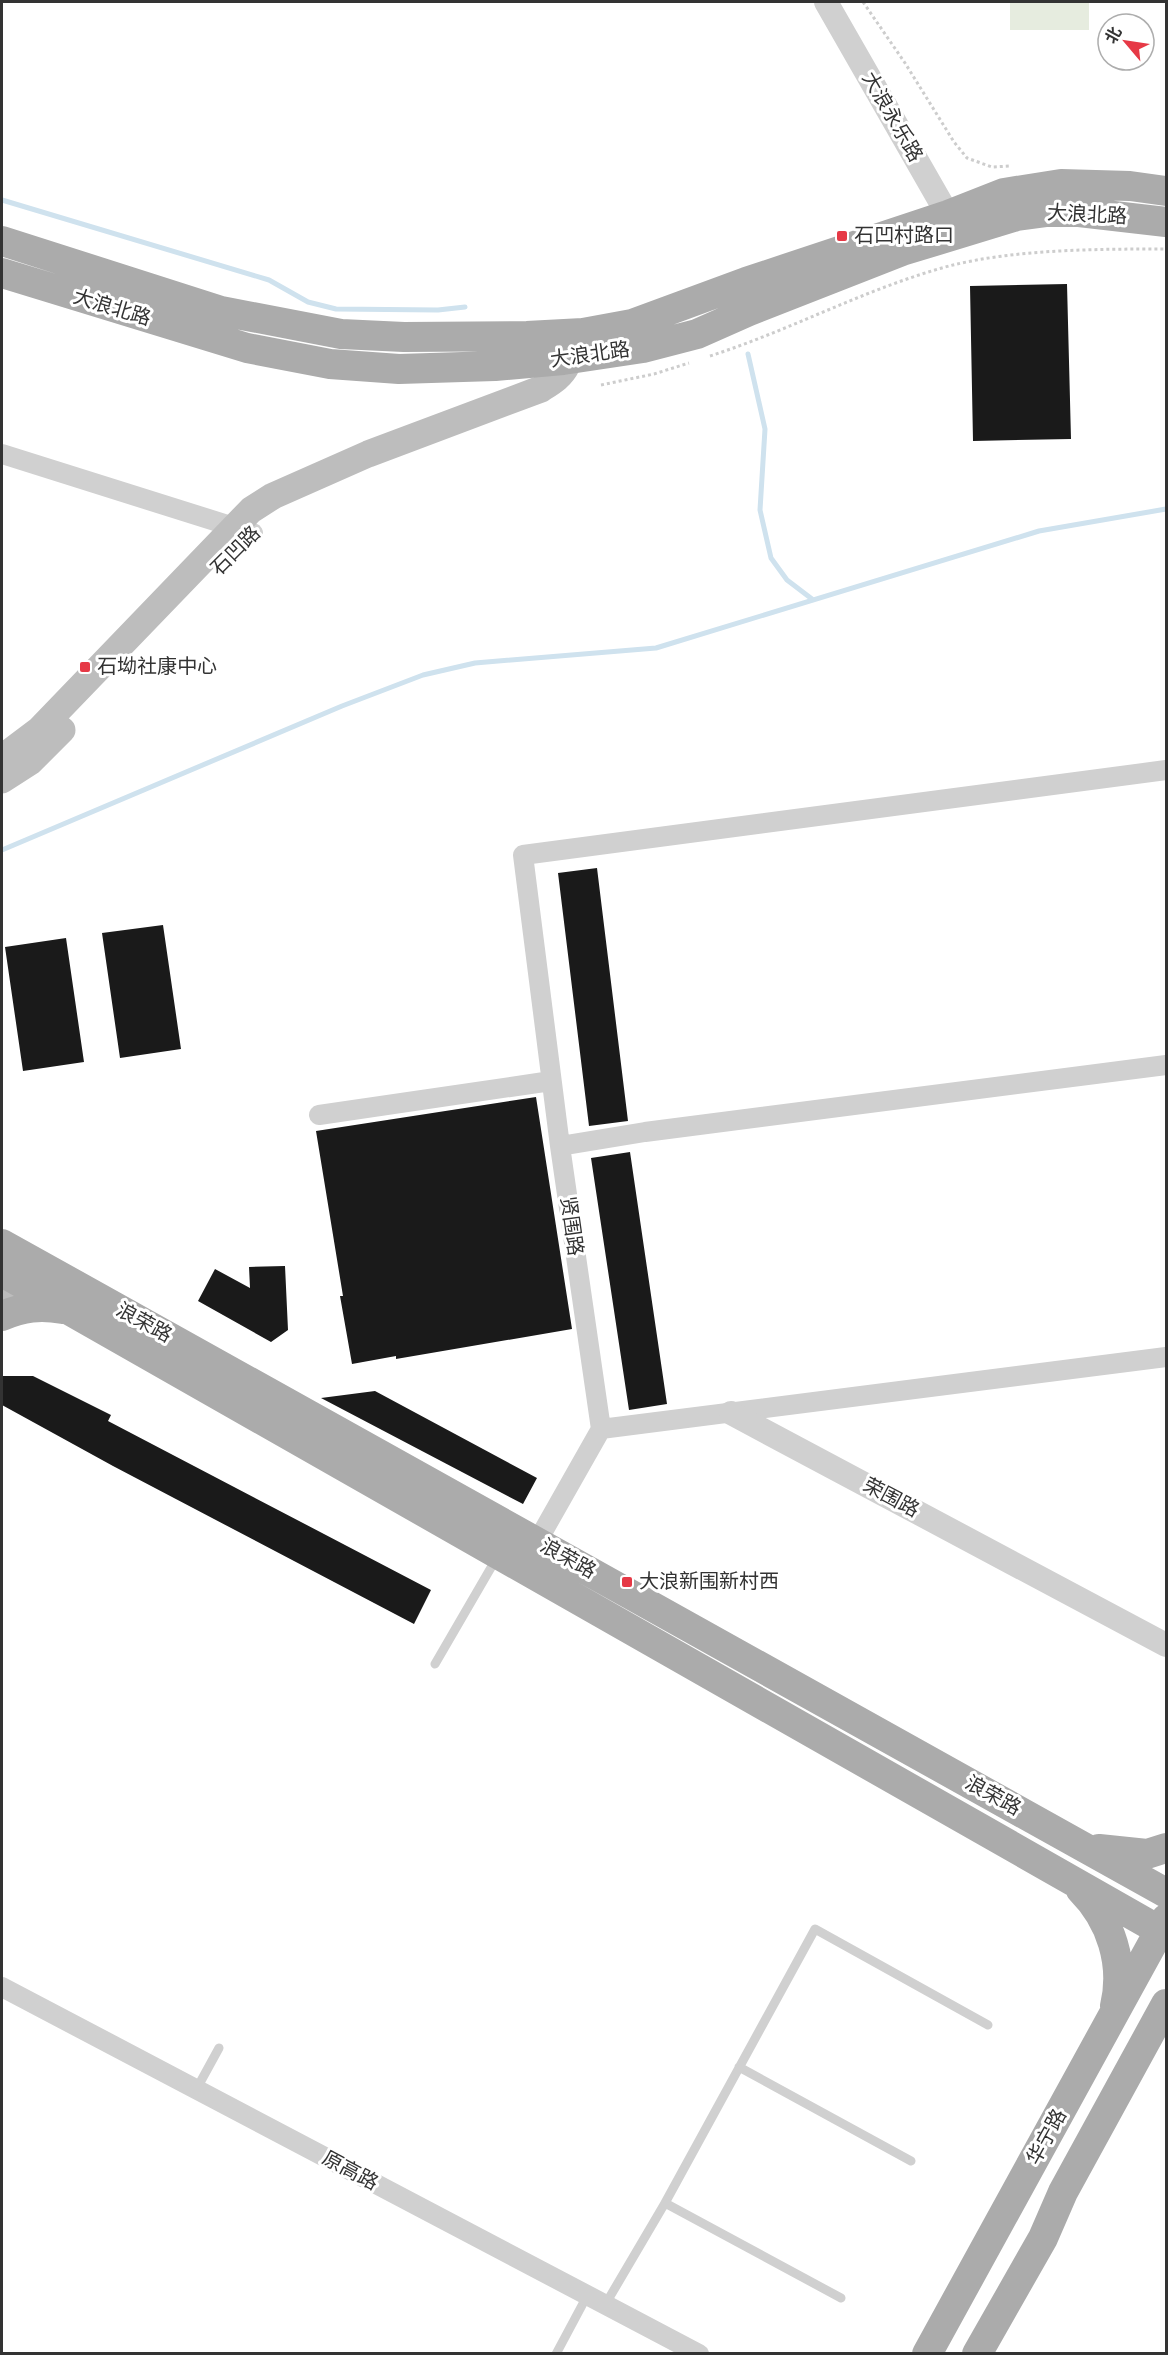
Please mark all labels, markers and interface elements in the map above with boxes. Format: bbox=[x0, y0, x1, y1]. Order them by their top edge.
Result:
north arrow bbox=[1096, 12, 1156, 72]
text: 北 bbox=[1102, 24, 1126, 47]
street label: 大浪永乐路 bbox=[857, 68, 927, 166]
street label: 大浪北路 bbox=[1046, 201, 1128, 229]
place label: 石凹村路口 bbox=[854, 224, 954, 248]
marker: 石凹村路口 bbox=[835, 229, 849, 243]
street label: 大浪北路 bbox=[70, 285, 154, 331]
street label: 大浪北路 bbox=[549, 338, 631, 372]
street label: 石凹路 bbox=[206, 521, 266, 581]
place label: 石坳社康中心 bbox=[97, 655, 217, 679]
marker: 石坳社康中心 bbox=[78, 660, 92, 674]
street label: 贤围路 bbox=[555, 1195, 587, 1257]
street label: 浪荣路 bbox=[112, 1298, 176, 1348]
street label: 荣围路 bbox=[859, 1473, 923, 1523]
street label: 浪荣路 bbox=[536, 1534, 600, 1584]
place label: 大浪新围新村西 bbox=[639, 1570, 779, 1594]
marker: 大浪新围新村西 bbox=[620, 1575, 634, 1589]
street label: 浪荣路 bbox=[961, 1771, 1025, 1821]
street label: 华宁路 bbox=[1022, 2105, 1072, 2169]
street label: 原高路 bbox=[318, 2146, 382, 2196]

